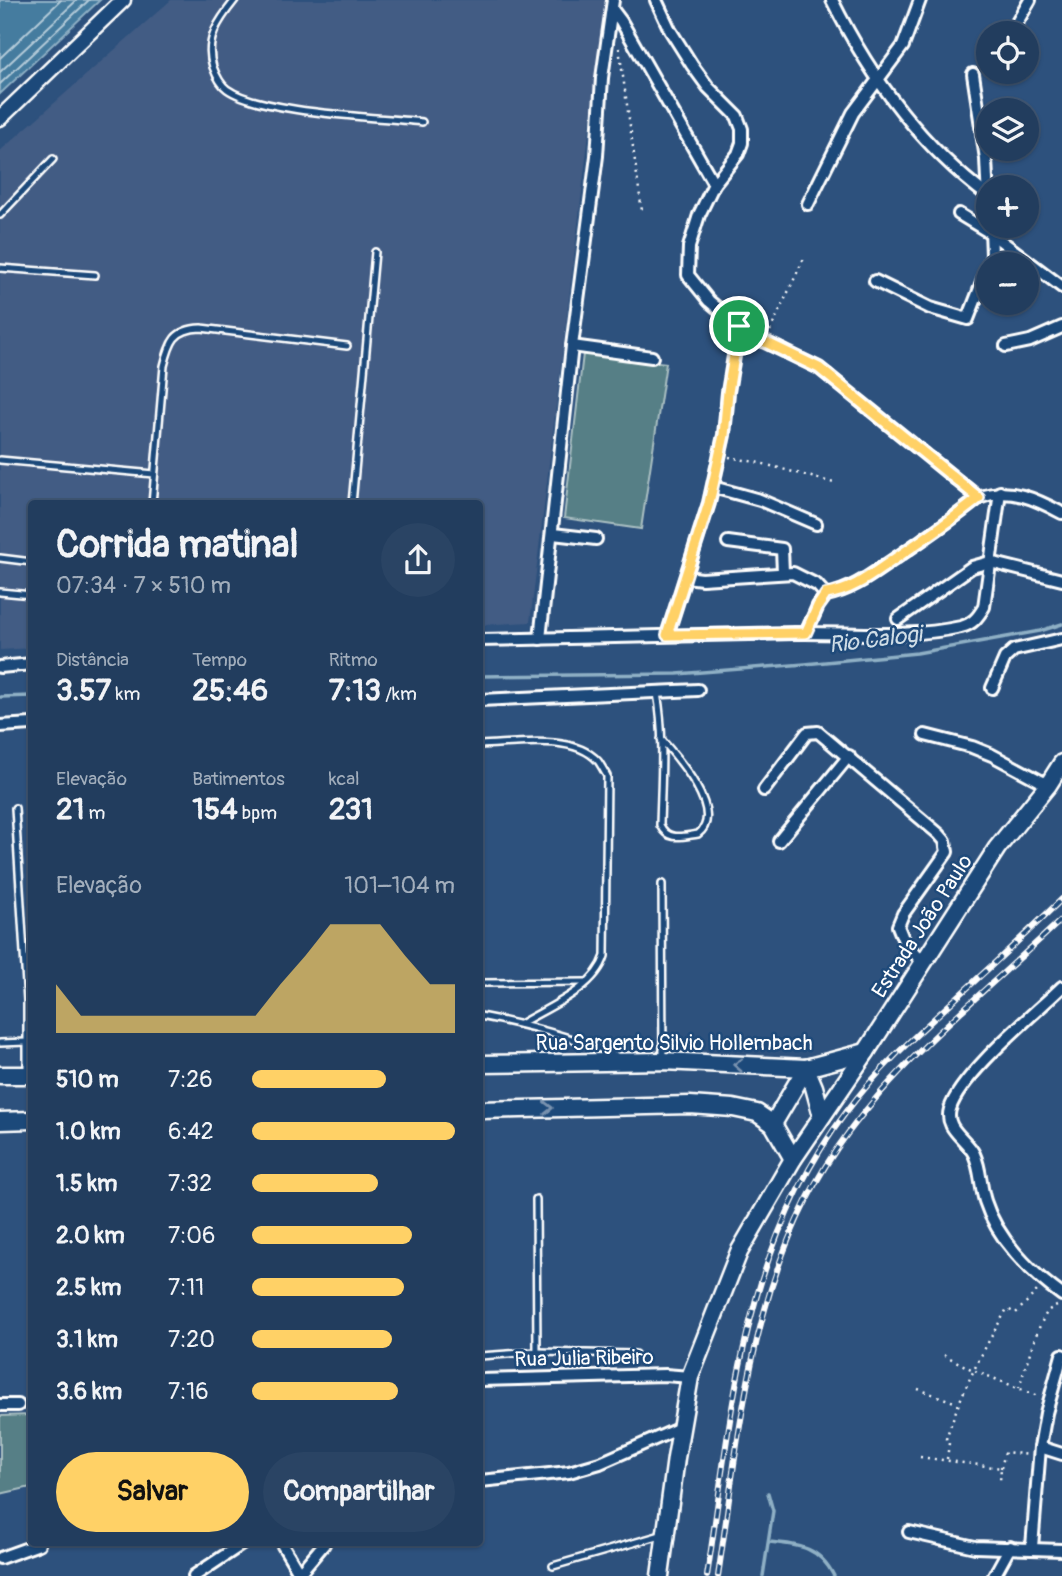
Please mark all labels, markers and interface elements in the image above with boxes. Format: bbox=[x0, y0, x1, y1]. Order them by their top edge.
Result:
map controls bbox=[976, 21, 1039, 315]
button: locate bbox=[976, 21, 1039, 84]
button: layers bbox=[976, 98, 1039, 161]
button: + bbox=[976, 175, 1039, 238]
button: − bbox=[976, 252, 1039, 315]
pin bbox=[709, 296, 769, 356]
icon: arrive bbox=[720, 307, 758, 345]
text: Corrida matinal bbox=[56, 521, 298, 569]
button: share bbox=[381, 523, 455, 597]
text: 07:34 · 7 × 510 m bbox=[56, 571, 231, 600]
water label: Rio Calogi bbox=[827, 619, 927, 660]
text: Distância bbox=[56, 648, 129, 672]
text: Tempo bbox=[192, 648, 247, 672]
text: Ritmo bbox=[329, 648, 378, 672]
text: 3.57 bbox=[56, 672, 111, 709]
text: 25:46 bbox=[192, 672, 268, 709]
text: 7:13 bbox=[329, 672, 381, 709]
text: km bbox=[111, 682, 140, 706]
text: /km bbox=[381, 682, 417, 706]
text: Elevação bbox=[56, 767, 127, 791]
text: Batimentos bbox=[192, 767, 285, 791]
text: kcal bbox=[329, 767, 360, 791]
text: 21 bbox=[56, 791, 85, 828]
text: 154 bbox=[192, 791, 238, 828]
text: 231 bbox=[329, 791, 373, 828]
text: m bbox=[85, 801, 106, 825]
text: bpm bbox=[238, 801, 277, 825]
street label: Estrada João Paulo bbox=[866, 849, 979, 1003]
text: Elevação bbox=[56, 871, 142, 900]
text: 101–104 m bbox=[344, 871, 455, 900]
street label: Rua Sargento Silvio Hollembach bbox=[536, 1030, 812, 1057]
one-way arrow bbox=[732, 1057, 743, 1072]
text: 510 m bbox=[56, 1065, 119, 1094]
text: 7:26 bbox=[168, 1065, 213, 1094]
one-way arrow bbox=[542, 1101, 553, 1116]
text: 1.0 km bbox=[56, 1117, 121, 1146]
text: 6:42 bbox=[168, 1117, 214, 1146]
text: 1.5 km bbox=[56, 1169, 118, 1198]
text: 7:32 bbox=[168, 1169, 212, 1198]
text: 2.0 km bbox=[56, 1221, 125, 1250]
text: 7:06 bbox=[168, 1221, 215, 1250]
text: 2.5 km bbox=[56, 1273, 121, 1302]
text: 7:11 bbox=[168, 1273, 204, 1302]
text: 3.1 km bbox=[56, 1325, 118, 1354]
text: 7:20 bbox=[168, 1325, 215, 1354]
street label: Rua Julia Ribeiro bbox=[514, 1344, 654, 1373]
text: 3.6 km bbox=[56, 1377, 122, 1406]
text: 7:16 bbox=[168, 1377, 209, 1406]
button: Salvar bbox=[56, 1452, 249, 1532]
button: Compartilhar bbox=[263, 1452, 455, 1532]

